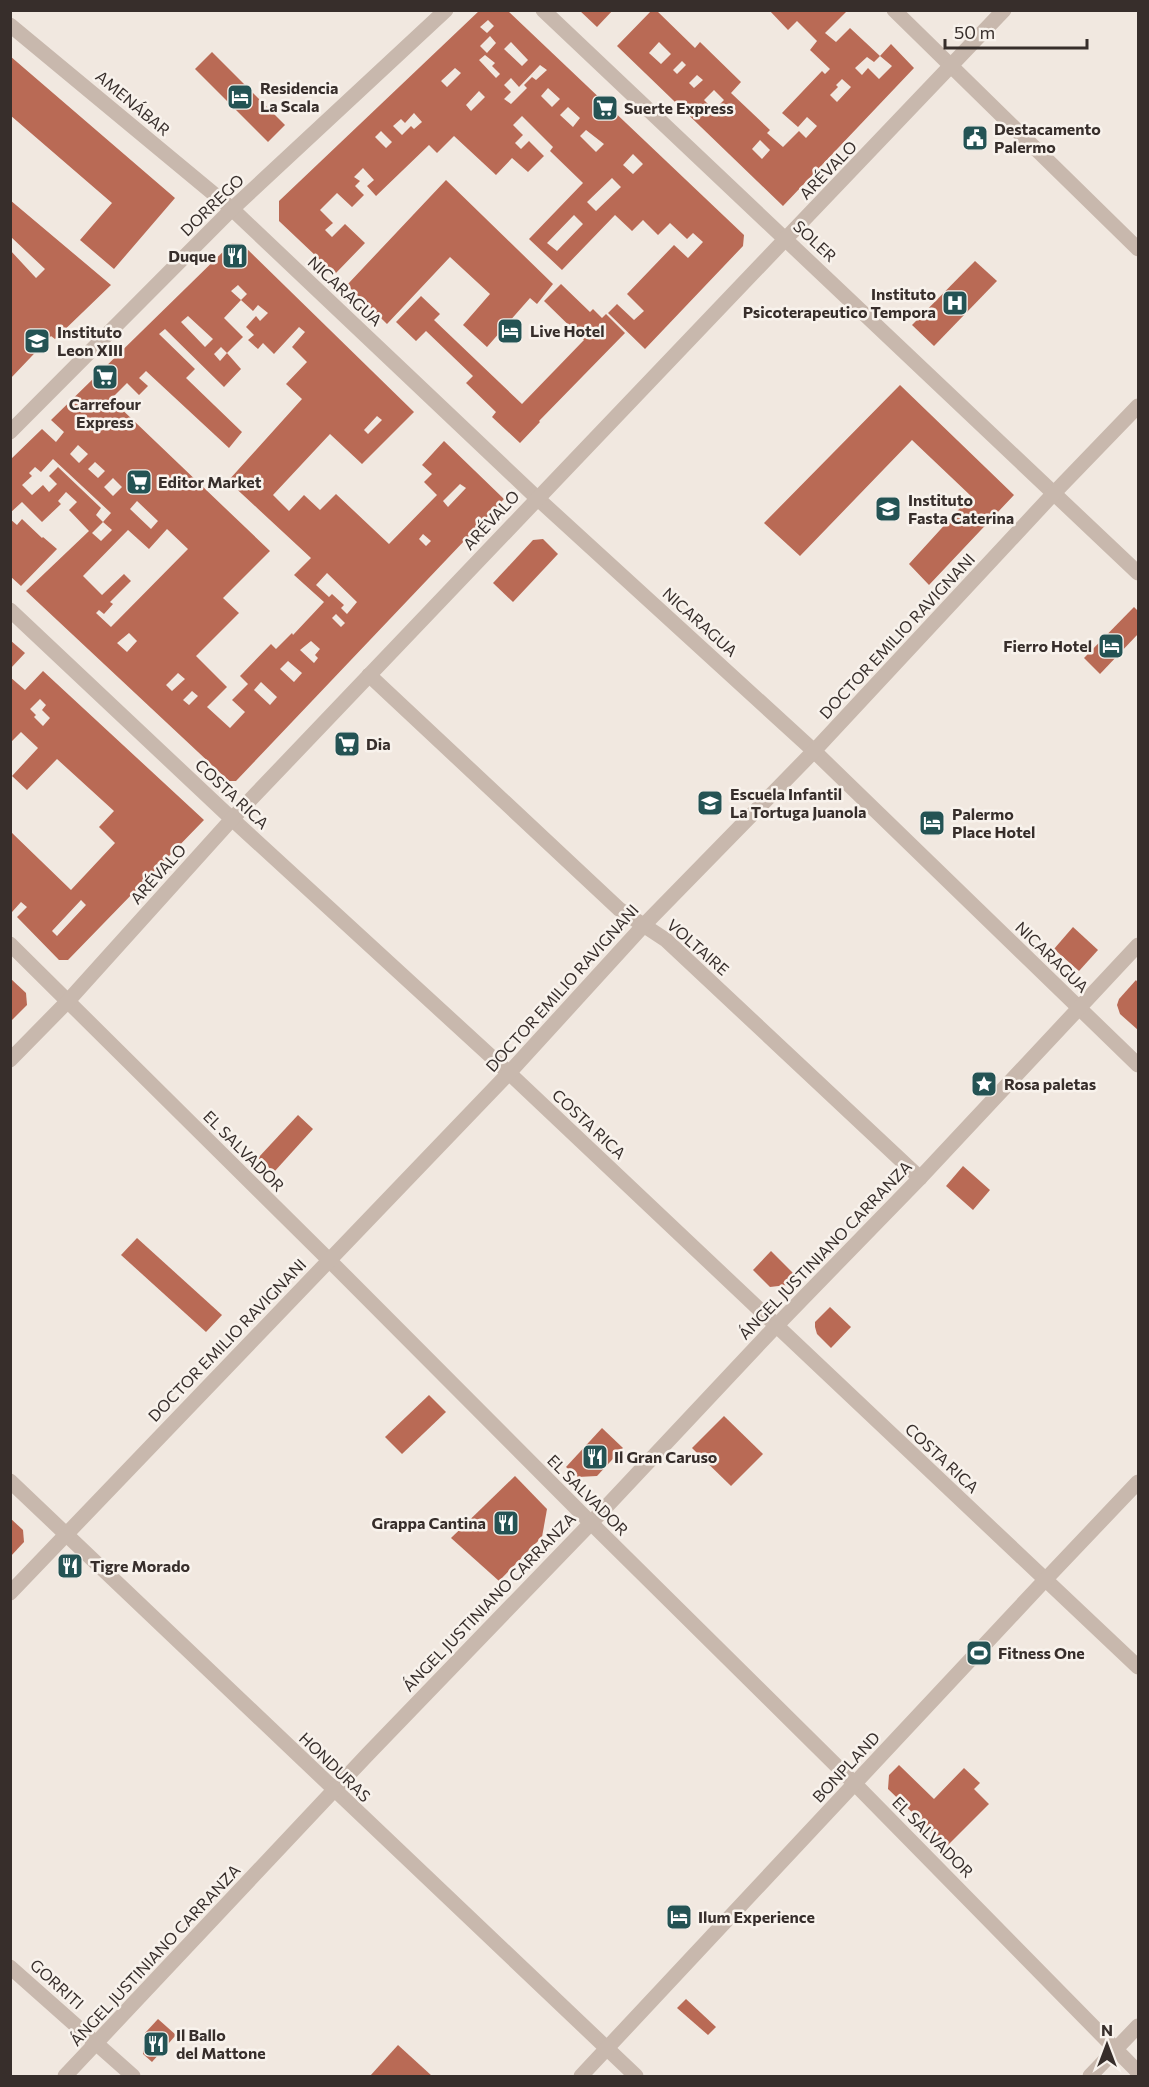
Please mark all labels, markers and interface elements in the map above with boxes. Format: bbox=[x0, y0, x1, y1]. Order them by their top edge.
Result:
scale bar bbox=[945, 12, 1088, 50]
text: 50 m bbox=[954, 21, 995, 43]
street label: AMENÁBAR bbox=[92, 66, 174, 139]
place label: Residencia La Scala bbox=[260, 78, 339, 115]
hotel icon: Residencia La Scala bbox=[225, 82, 255, 112]
supermarket icon: Suerte Express bbox=[590, 93, 620, 123]
place label: Suerte Express bbox=[624, 98, 734, 117]
place label: Destacamento Palermo bbox=[994, 119, 1101, 156]
public building icon: Destacamento Palermo bbox=[960, 123, 990, 153]
street label: ARÉVALO bbox=[795, 136, 860, 203]
street label: DORREGO bbox=[176, 170, 247, 239]
street label: SOLER bbox=[790, 216, 841, 265]
restaurant icon: Duque bbox=[220, 241, 250, 271]
place label: Duque bbox=[168, 246, 216, 265]
street label: NICARAGUA bbox=[305, 252, 386, 330]
place label: Instituto Psicoterapeutico Tempora bbox=[743, 284, 936, 321]
hospital icon: Instituto Psicoterapeutico Tempora bbox=[940, 288, 970, 318]
hotel icon: Live Hotel bbox=[495, 316, 525, 346]
place label: Live Hotel bbox=[530, 321, 605, 340]
place label: Instituto Leon XIII bbox=[57, 322, 123, 359]
school or university icon: Instituto Leon XIII bbox=[22, 326, 52, 356]
supermarket icon: Carrefour Express bbox=[90, 362, 120, 392]
place label: Carrefour Express bbox=[69, 394, 142, 431]
supermarket icon: Editor Market bbox=[124, 467, 154, 497]
place label: Editor Market bbox=[158, 472, 262, 491]
street label: ARÉVALO bbox=[458, 486, 523, 553]
place label: Instituto Fasta Caterina bbox=[908, 490, 1014, 527]
school or university icon: Instituto Fasta Caterina bbox=[873, 494, 903, 524]
street label: DOCTOR EMILIO RAVIGNANI bbox=[815, 549, 978, 722]
street label: NICARAGUA bbox=[659, 583, 742, 660]
hotel icon: Fierro Hotel bbox=[1096, 631, 1126, 661]
place label: Fierro Hotel bbox=[1003, 636, 1092, 655]
supermarket icon: Dia bbox=[332, 729, 362, 759]
place label: Dia bbox=[366, 734, 391, 753]
street label: COSTA RICA bbox=[192, 755, 273, 832]
place label: Escuela Infantil La Tortuga Juanola bbox=[730, 784, 866, 821]
school or university icon: Escuela Infantil La Tortuga Juanola bbox=[695, 788, 725, 818]
place label: Palermo Place Hotel bbox=[952, 804, 1035, 841]
hotel icon: Palermo Place Hotel bbox=[917, 808, 947, 838]
street label: ARÉVALO bbox=[126, 840, 189, 908]
street label: DOCTOR EMILIO RAVIGNANI bbox=[481, 900, 642, 1075]
street label: VOLTAIRE bbox=[663, 915, 733, 979]
street label: NICARAGUA bbox=[1012, 917, 1093, 996]
place icon: Rosa paletas bbox=[969, 1069, 999, 1099]
place label: Rosa paletas bbox=[1004, 1074, 1096, 1093]
street label: COSTA RICA bbox=[549, 1085, 630, 1162]
street label: EL SALVADOR bbox=[200, 1106, 289, 1195]
street label: ÁNGEL JUSTINIANO CARRANZA bbox=[734, 1156, 915, 1343]
street label: DOCTOR EMILIO RAVIGNANI bbox=[144, 1254, 310, 1425]
street label: COSTA RICA bbox=[902, 1419, 983, 1496]
restaurant icon: Il Gran Caruso bbox=[580, 1442, 610, 1472]
place label: Il Gran Caruso bbox=[614, 1447, 718, 1466]
street label: EL SALVADOR bbox=[544, 1450, 633, 1539]
street label: ÁNGEL JUSTINIANO CARRANZA bbox=[398, 1508, 579, 1695]
restaurant icon: Grappa Cantina bbox=[491, 1508, 521, 1538]
place label: Grappa Cantina bbox=[372, 1513, 486, 1532]
restaurant icon: Tigre Morado bbox=[55, 1551, 85, 1581]
place label: Tigre Morado bbox=[90, 1556, 191, 1575]
sports icon: Fitness One bbox=[964, 1638, 994, 1668]
place label: Fitness One bbox=[998, 1643, 1085, 1662]
street label: BONPLAND bbox=[808, 1727, 883, 1806]
street label: HONDURAS bbox=[296, 1728, 375, 1805]
street label: EL SALVADOR bbox=[889, 1792, 978, 1881]
street label: ÁNGEL JUSTINIANO CARRANZA bbox=[66, 1860, 244, 2049]
hotel icon: Ilum Experience bbox=[664, 1902, 694, 1932]
place label: Ilum Experience bbox=[698, 1907, 815, 1926]
street label: GORRITI bbox=[27, 1955, 88, 2013]
north arrow bbox=[1077, 2015, 1137, 2075]
text: N bbox=[1101, 2020, 1113, 2039]
place label: Il Ballo del Mattone bbox=[176, 2025, 266, 2062]
restaurant icon: Il Ballo del Mattone bbox=[141, 2029, 171, 2059]

